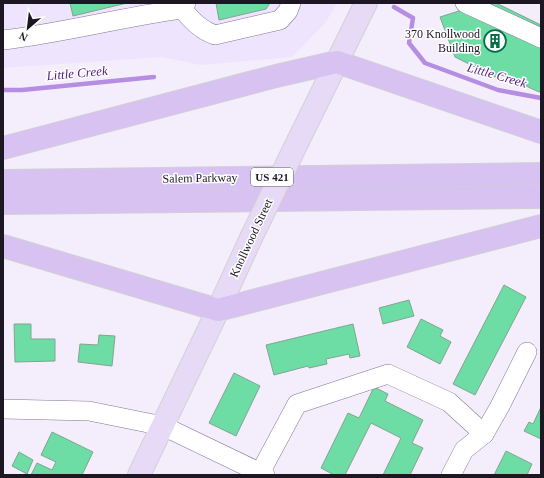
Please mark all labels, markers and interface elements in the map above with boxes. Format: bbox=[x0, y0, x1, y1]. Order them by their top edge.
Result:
north arrow bbox=[8, 8, 48, 48]
place label: 370 Knollwood Building bbox=[405, 27, 480, 55]
building icon: 370 Knollwood Building bbox=[482, 28, 508, 54]
text: N bbox=[17, 30, 30, 44]
water label: Little Creek bbox=[465, 59, 529, 91]
water label: Little Creek bbox=[45, 63, 108, 83]
road number: US 421 bbox=[251, 168, 293, 186]
street label: Salem Parkway bbox=[162, 170, 238, 186]
street label: Knollwood Street bbox=[227, 196, 276, 279]

